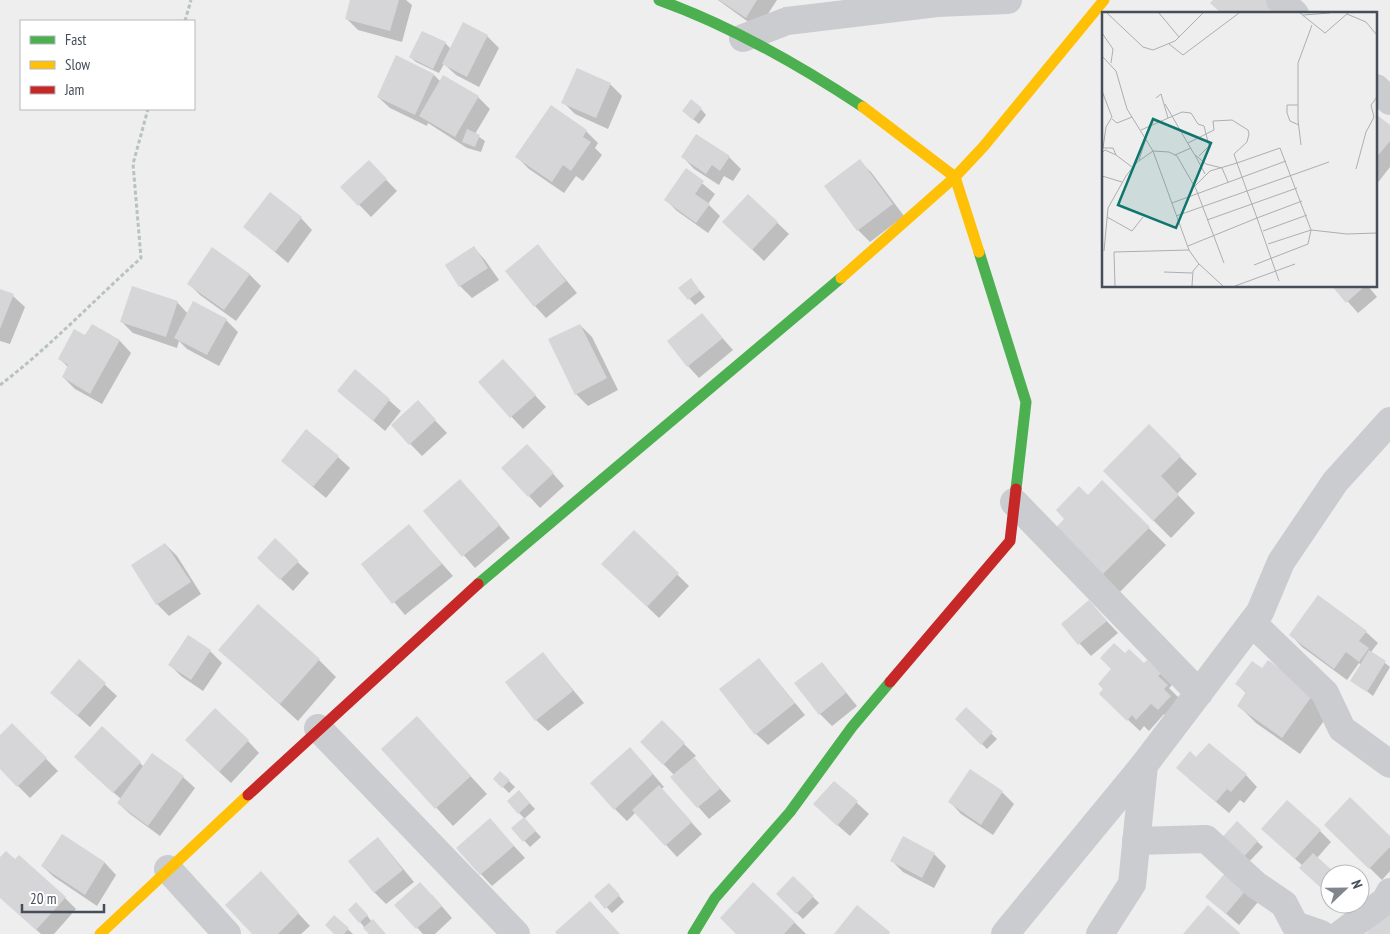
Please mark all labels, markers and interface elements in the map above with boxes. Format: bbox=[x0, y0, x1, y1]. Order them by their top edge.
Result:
inset map bbox=[1102, 12, 1378, 288]
legend bbox=[20, 20, 195, 110]
text: Fast bbox=[65, 30, 86, 49]
text: Slow bbox=[65, 55, 90, 74]
text: Jam bbox=[64, 80, 84, 99]
north arrow bbox=[1320, 864, 1370, 914]
text: N bbox=[1347, 877, 1367, 891]
scale bar bbox=[22, 882, 105, 914]
text: 20 m bbox=[30, 889, 56, 908]

